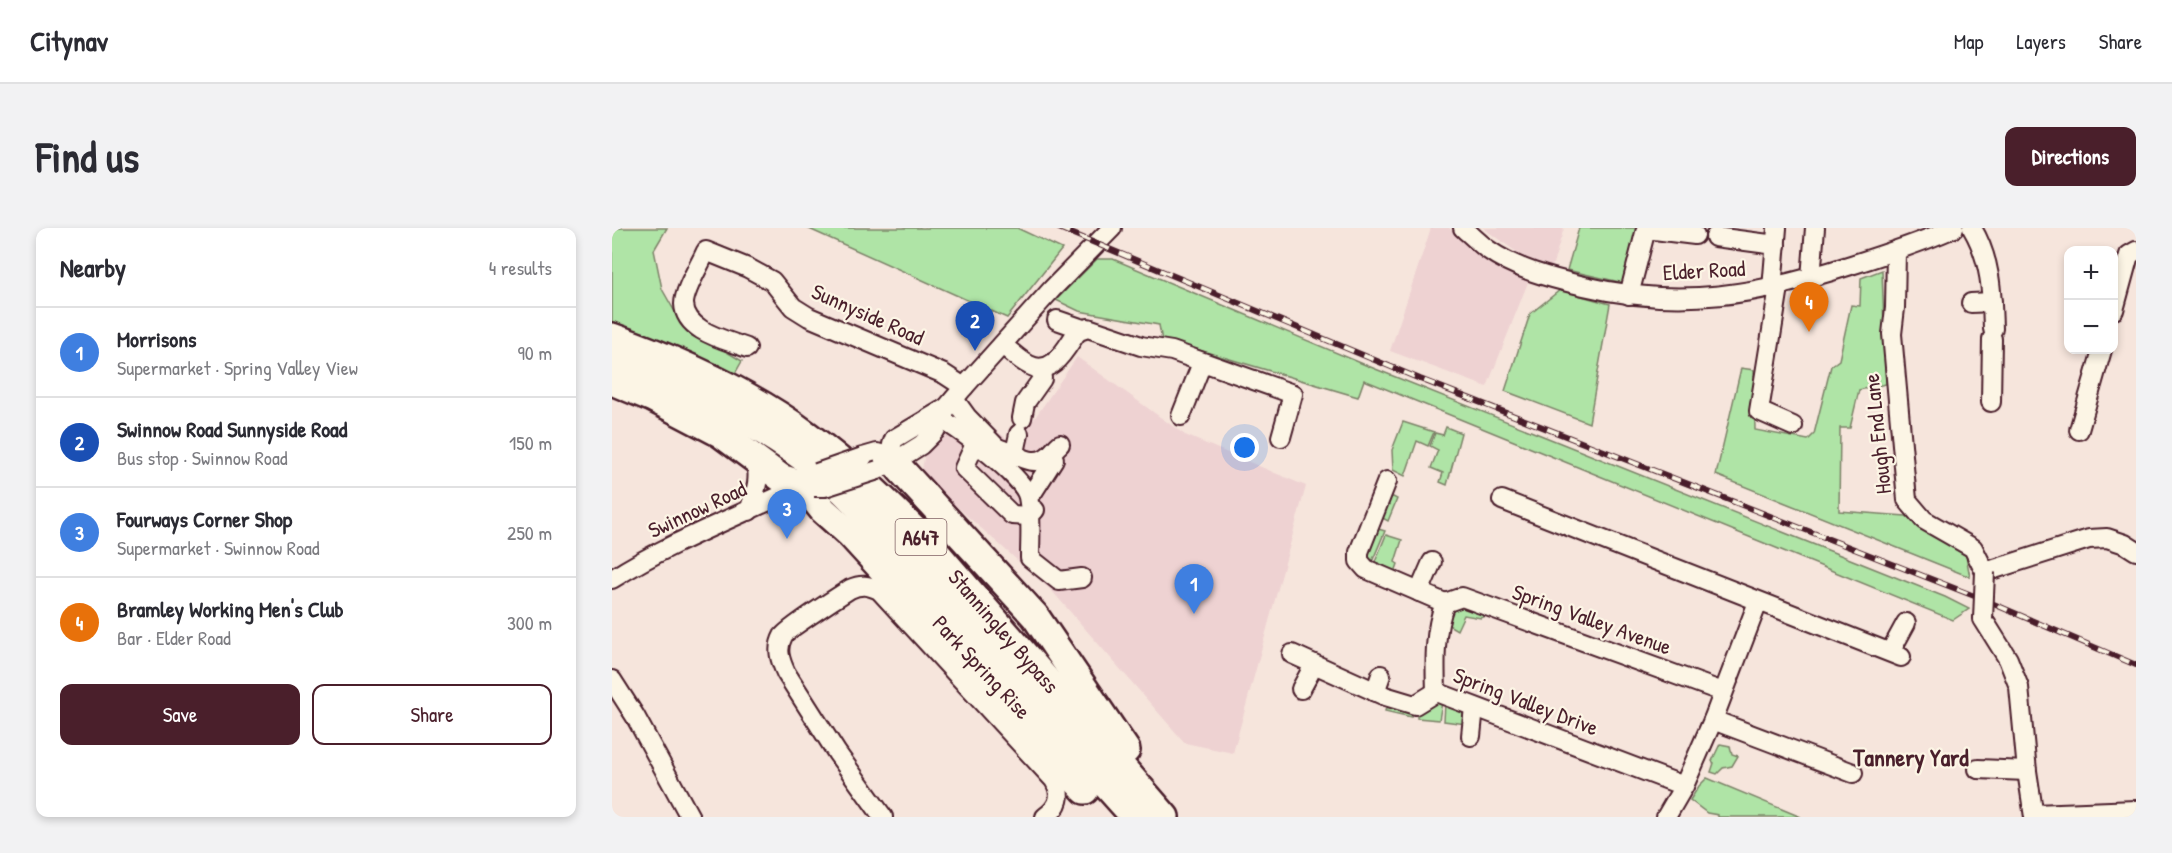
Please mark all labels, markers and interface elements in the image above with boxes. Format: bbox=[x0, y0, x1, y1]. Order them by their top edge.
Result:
text: Citynav bbox=[30, 22, 108, 60]
text: Map bbox=[1954, 27, 1983, 56]
text: Layers bbox=[2016, 27, 2066, 56]
text: Share bbox=[2099, 27, 2142, 56]
button: Directions bbox=[2005, 127, 2136, 186]
text: Find us bbox=[36, 128, 139, 185]
map controls bbox=[2064, 246, 2118, 354]
button: + bbox=[2064, 246, 2118, 300]
text: Nearby bbox=[60, 250, 126, 285]
street label: Elder Road bbox=[1662, 253, 1746, 287]
text: 4 results bbox=[489, 254, 552, 281]
street label: Sunnyside Road bbox=[807, 276, 929, 352]
pin: 4 bbox=[1790, 282, 1828, 332]
button: − bbox=[2064, 300, 2118, 354]
pin: 2 bbox=[956, 302, 994, 351]
text: Morrisons bbox=[117, 324, 197, 354]
text: 1 bbox=[76, 339, 83, 366]
text: 90 m bbox=[518, 339, 552, 366]
text: Supermarket · Spring Valley View bbox=[117, 354, 358, 381]
street label: Hough End Lane bbox=[1856, 372, 1898, 496]
text: Swinnow Road Sunnyside Road bbox=[117, 414, 347, 444]
text: 2 bbox=[75, 429, 84, 456]
text: 150 m bbox=[509, 429, 552, 456]
your location bbox=[1230, 433, 1259, 462]
text: Bus stop · Swinnow Road bbox=[117, 444, 288, 471]
street label: Swinnow Road bbox=[643, 473, 751, 545]
pin: 3 bbox=[768, 490, 807, 539]
text: Fourways Corner Shop bbox=[117, 504, 292, 534]
text: 3 bbox=[75, 519, 84, 546]
text: 250 m bbox=[507, 519, 552, 546]
road number: A647 bbox=[896, 519, 946, 555]
text: Supermarket · Swinnow Road bbox=[117, 534, 320, 561]
street label: Stanningley Bypass bbox=[942, 563, 1066, 699]
pin: 1 bbox=[1174, 564, 1214, 614]
street label: Spring Valley Avenue bbox=[1508, 576, 1676, 662]
text: Bramley Working Men's Club bbox=[117, 594, 344, 624]
text: 4 bbox=[76, 609, 83, 636]
text: 300 m bbox=[507, 609, 552, 636]
street label: Park Spring Rise bbox=[926, 609, 1038, 726]
text: Bar · Elder Road bbox=[117, 624, 231, 651]
street label: Spring Valley Drive bbox=[1449, 660, 1603, 742]
button: Save bbox=[60, 684, 300, 745]
button: Share bbox=[312, 684, 552, 745]
district label: Tannery Yard bbox=[1852, 741, 1969, 774]

